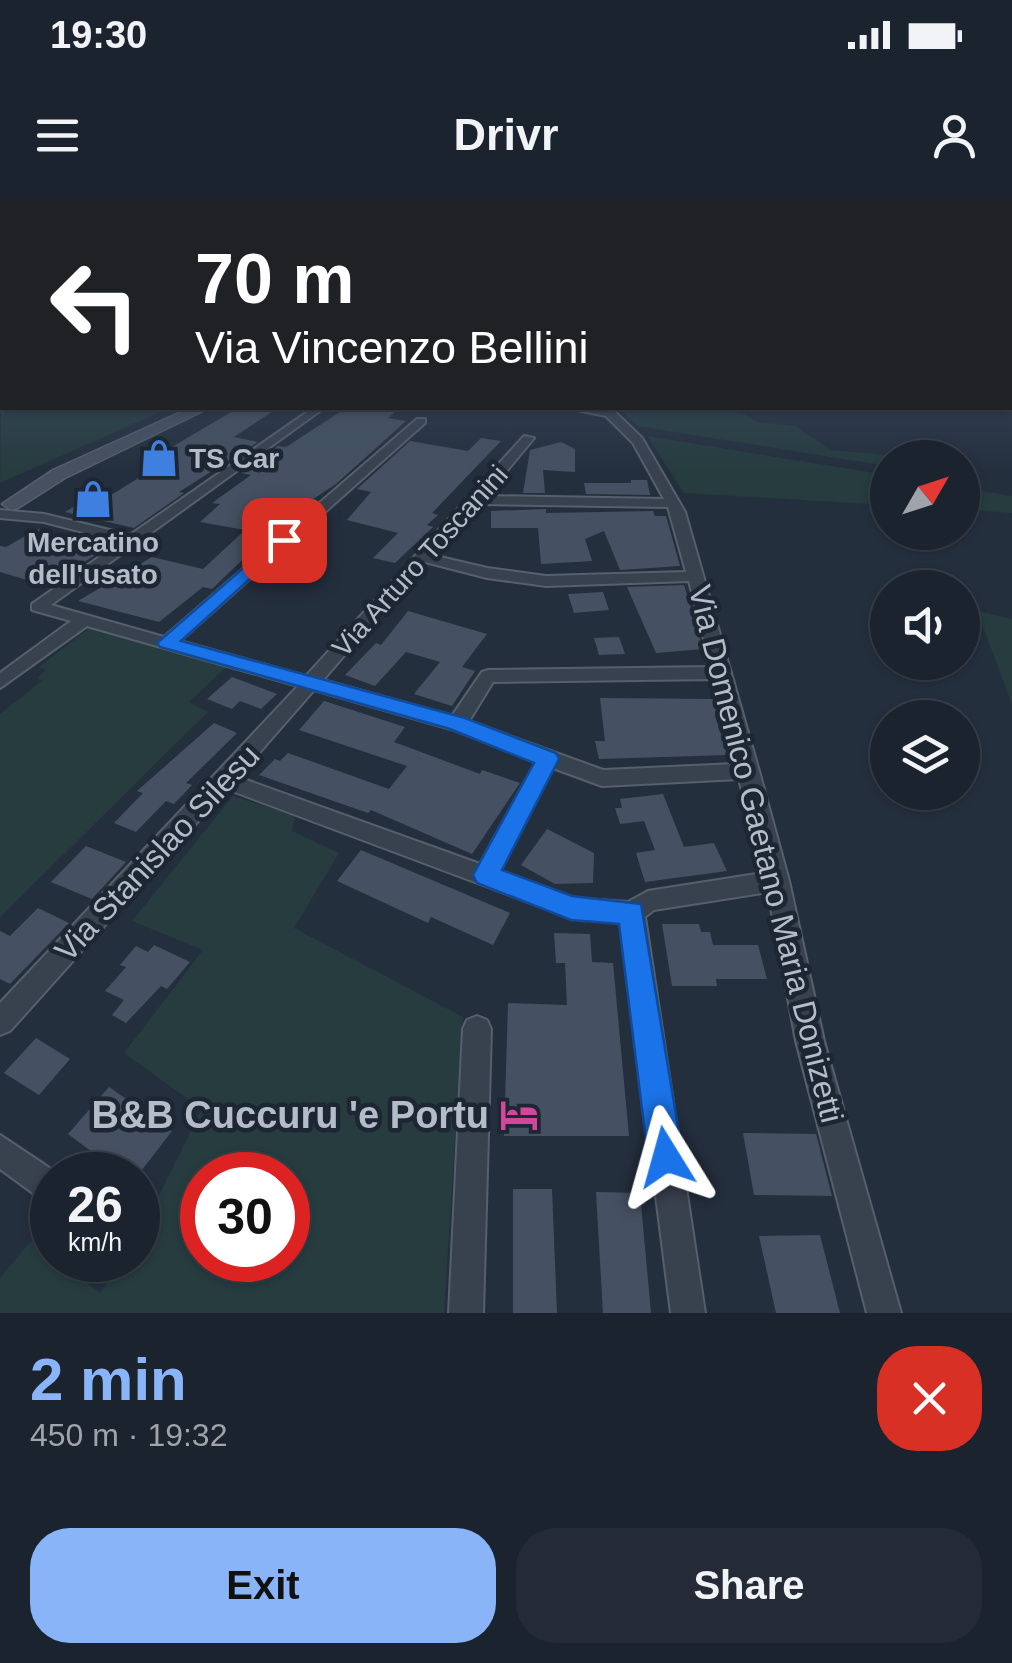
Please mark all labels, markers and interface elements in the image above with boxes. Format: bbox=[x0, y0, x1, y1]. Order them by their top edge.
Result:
text: 19:30 bbox=[50, 14, 147, 56]
icon: menu bbox=[30, 108, 85, 163]
icon: person bbox=[927, 108, 982, 163]
text: Drivr bbox=[453, 109, 559, 160]
icon: left bbox=[30, 240, 160, 370]
text: 70 m bbox=[195, 240, 355, 318]
text: Via Vincenzo Bellini bbox=[195, 322, 589, 373]
shop icon: TS Car bbox=[138, 437, 180, 479]
north arrow bbox=[870, 440, 980, 550]
map controls bbox=[870, 440, 980, 810]
place label: TS Car bbox=[189, 443, 279, 474]
street label: Via Arturo Toscanini bbox=[326, 459, 514, 663]
shop icon: Mercatino dell'usato bbox=[72, 478, 114, 520]
pin bbox=[242, 498, 327, 583]
icon: arrive bbox=[257, 513, 312, 568]
place label: Mercatino dell'usato bbox=[27, 527, 159, 590]
button: sound bbox=[870, 570, 980, 680]
street label: Via Domenico Gaetano Maria Donizetti bbox=[682, 582, 850, 1126]
button: layers bbox=[870, 700, 980, 810]
street label: Via Stanislao Silesu bbox=[48, 738, 266, 968]
place label: B&B Cuccuru 'e Portu bbox=[91, 1094, 489, 1136]
hotel icon: B&B Cuccuru 'e Portu bbox=[498, 1094, 540, 1136]
position arrow bbox=[614, 1105, 718, 1209]
speed limit sign: 30 bbox=[180, 1152, 310, 1282]
text: 26 bbox=[67, 1177, 123, 1233]
text: km/h bbox=[68, 1228, 122, 1256]
text: 2 min bbox=[30, 1346, 187, 1413]
button: close bbox=[877, 1346, 982, 1451]
text: 450 m · 19:32 bbox=[30, 1417, 227, 1453]
button: Exit bbox=[30, 1528, 496, 1643]
button: Share bbox=[516, 1528, 982, 1643]

